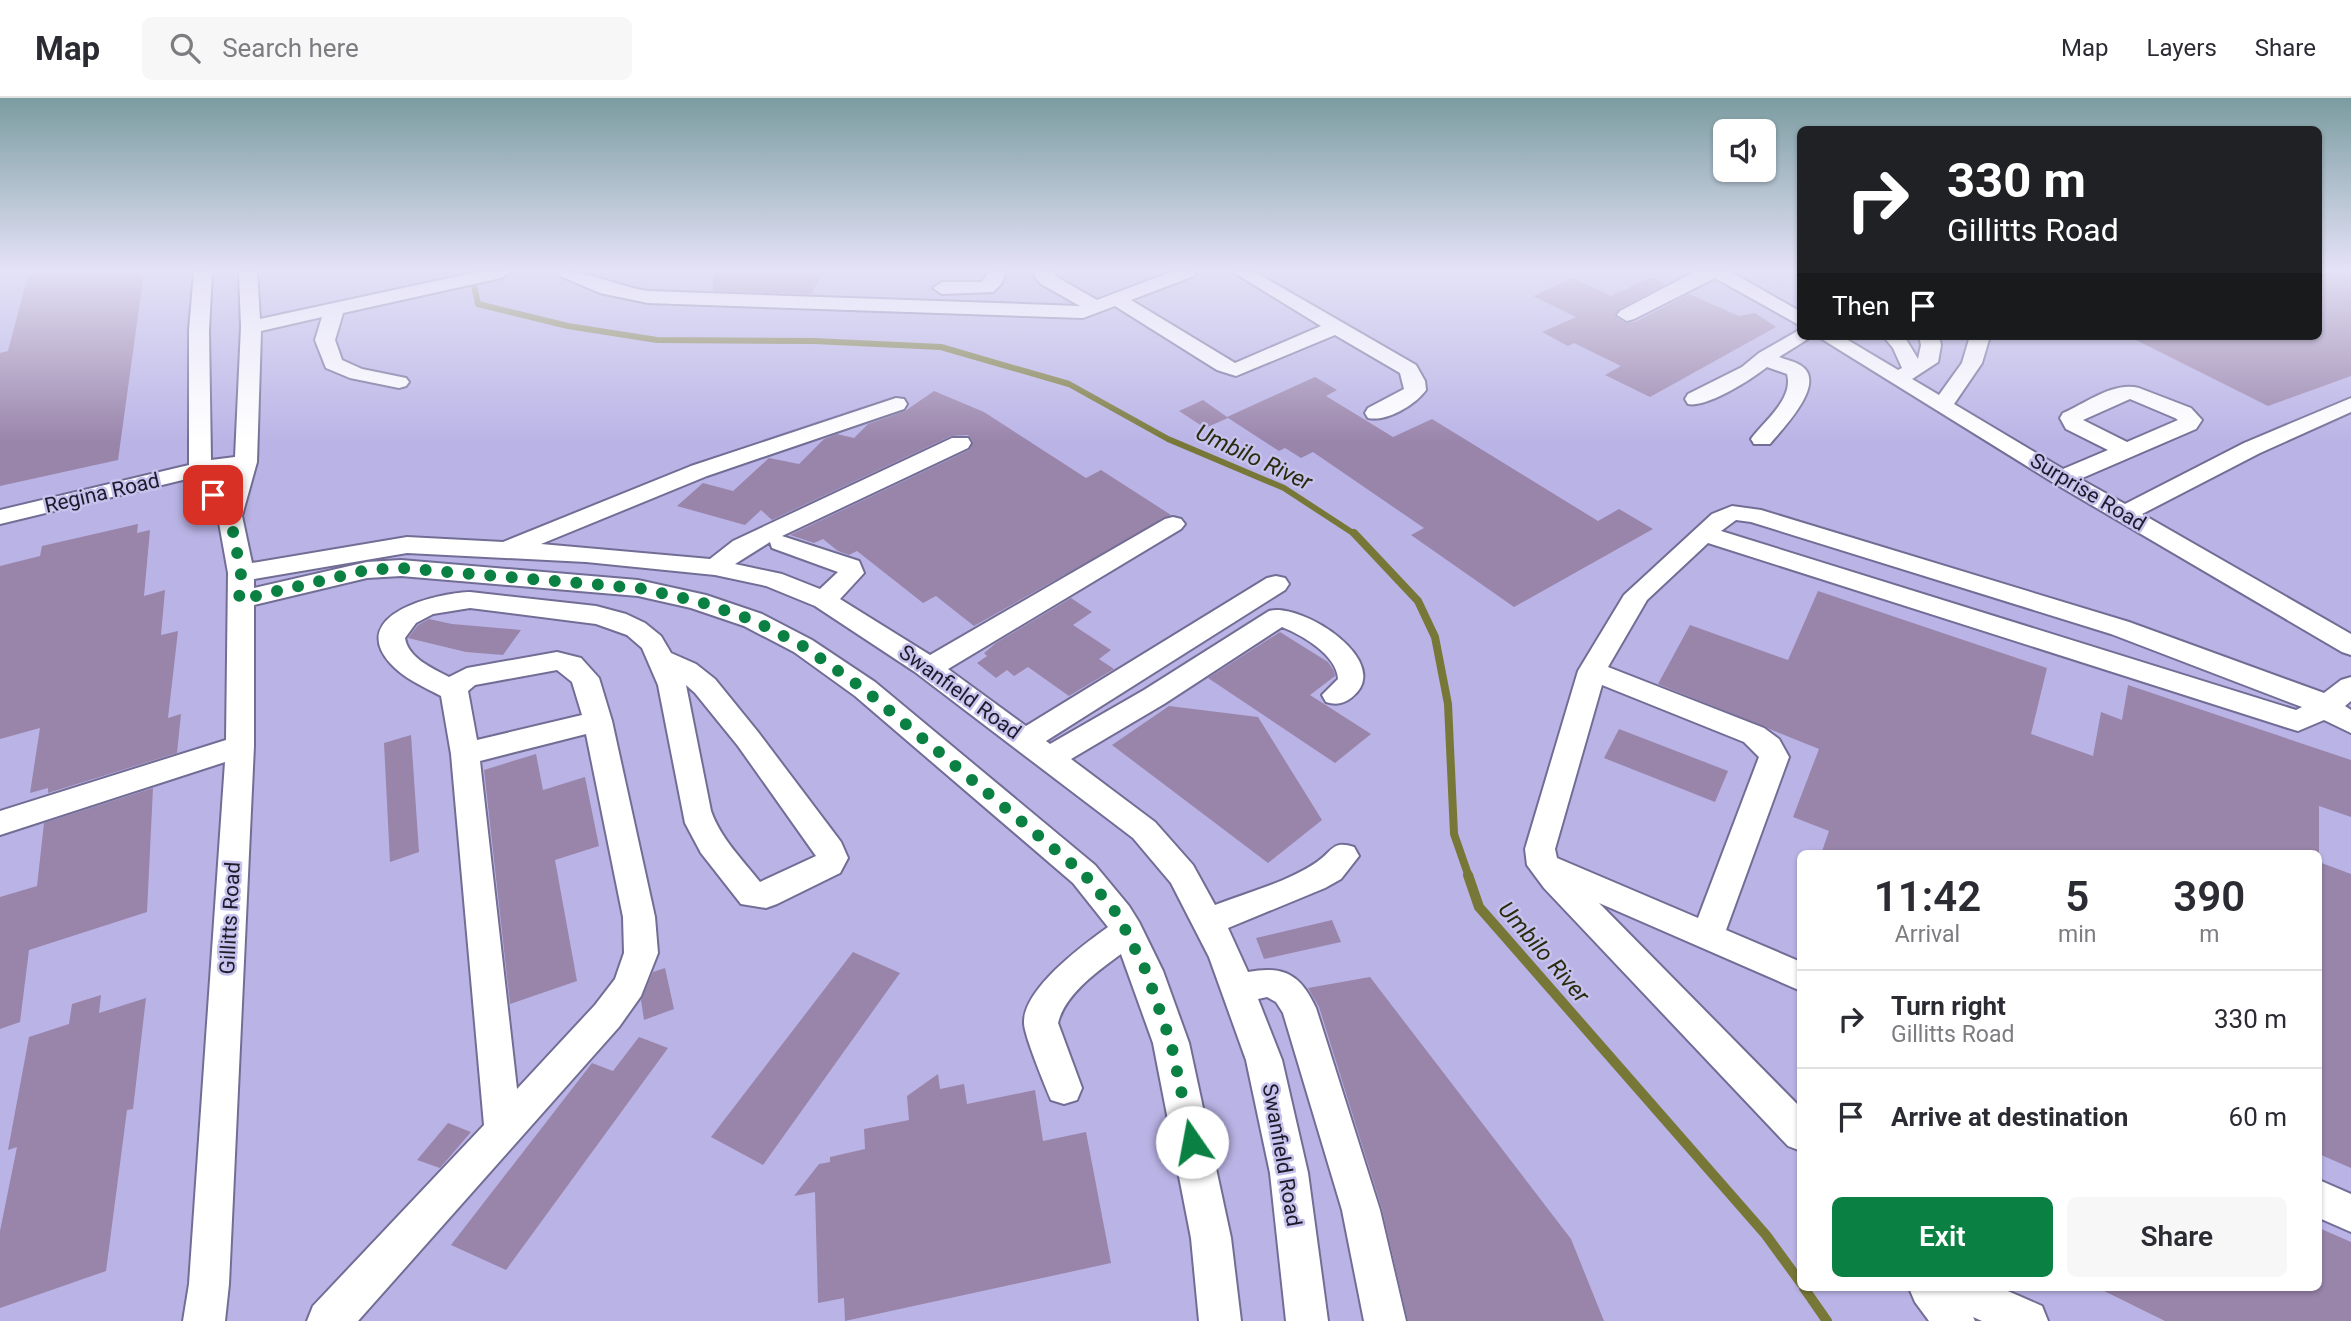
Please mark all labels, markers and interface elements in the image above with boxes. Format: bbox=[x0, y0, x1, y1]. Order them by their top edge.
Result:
search box bbox=[142, 17, 632, 80]
text: Map bbox=[35, 29, 100, 68]
icon: search bbox=[166, 29, 204, 67]
text: Search here bbox=[222, 33, 359, 63]
text: Map bbox=[2061, 34, 2109, 62]
text: Layers bbox=[2147, 34, 2217, 62]
text: Share bbox=[2255, 34, 2316, 62]
map controls bbox=[1713, 119, 1776, 182]
button: sound bbox=[1713, 119, 1776, 182]
text: 330 m bbox=[1947, 152, 2086, 209]
icon: right bbox=[1832, 154, 1923, 245]
text: Gillitts Road bbox=[1947, 211, 2119, 249]
icon: arrive bbox=[1904, 287, 1942, 325]
text: Then bbox=[1832, 291, 1890, 321]
water label: Umbilo River bbox=[1191, 419, 1317, 497]
street label: Surprise Road bbox=[2026, 448, 2150, 536]
pin bbox=[183, 465, 243, 525]
street label: Regina Road bbox=[42, 468, 162, 518]
icon: arrive bbox=[194, 476, 232, 514]
street label: Swanfield Road bbox=[895, 640, 1025, 744]
street label: Gillitts Road bbox=[215, 861, 245, 975]
text: 11:42 bbox=[1874, 872, 1981, 921]
text: 5 bbox=[2065, 872, 2089, 921]
text: 390 bbox=[2173, 872, 2245, 921]
water label: Umbilo River bbox=[1492, 896, 1596, 1009]
text: Arrival bbox=[1895, 921, 1960, 948]
text: min bbox=[2058, 921, 2096, 948]
text: m bbox=[2199, 921, 2219, 948]
text: Turn right bbox=[1891, 991, 2006, 1021]
icon: right bbox=[1832, 1000, 1870, 1038]
text: 330 m bbox=[2214, 1004, 2287, 1034]
text: Gillitts Road bbox=[1891, 1021, 2014, 1048]
street label: Swanfield Road bbox=[1258, 1082, 1306, 1228]
icon: arrive bbox=[1832, 1098, 1870, 1136]
text: Arrive at destination bbox=[1891, 1102, 2128, 1132]
text: 60 m bbox=[2229, 1102, 2287, 1132]
position arrow bbox=[1155, 1105, 1229, 1179]
button: Exit bbox=[1832, 1197, 2053, 1277]
button: Share bbox=[2067, 1197, 2287, 1277]

